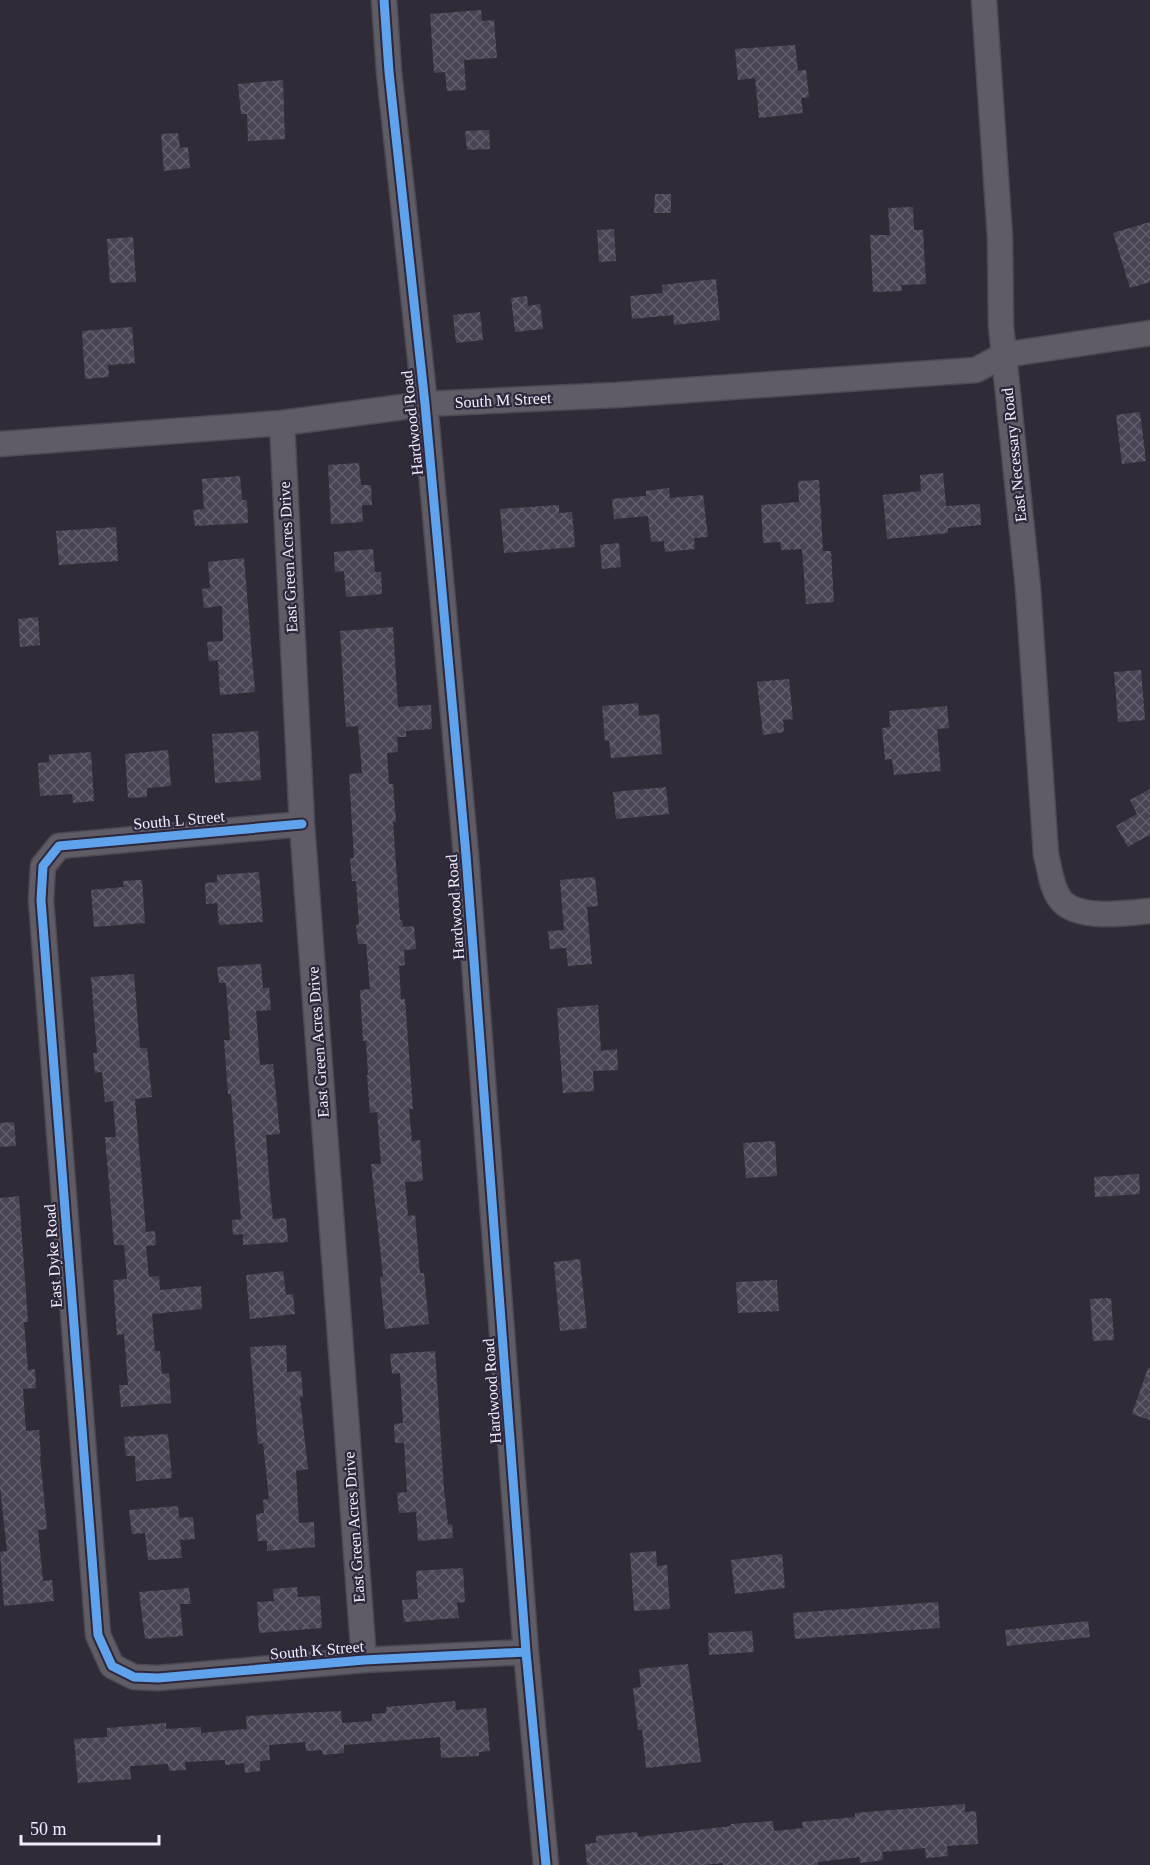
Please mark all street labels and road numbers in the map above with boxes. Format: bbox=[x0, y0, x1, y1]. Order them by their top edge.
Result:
street label: Hardwood Road bbox=[398, 370, 426, 476]
street label: East Necessary Road bbox=[998, 387, 1031, 523]
street label: South M Street bbox=[454, 389, 552, 411]
street label: East Green Acres Drive bbox=[276, 481, 300, 633]
street label: South L Street bbox=[133, 807, 226, 832]
street label: Hardwood Road bbox=[443, 854, 467, 960]
street label: East Green Acres Drive bbox=[304, 966, 332, 1118]
street label: East Dyke Road bbox=[41, 1203, 66, 1308]
street label: Hardwood Road bbox=[480, 1338, 504, 1444]
street label: East Green Acres Drive bbox=[340, 1451, 368, 1603]
street label: South K Street bbox=[269, 1637, 365, 1663]

